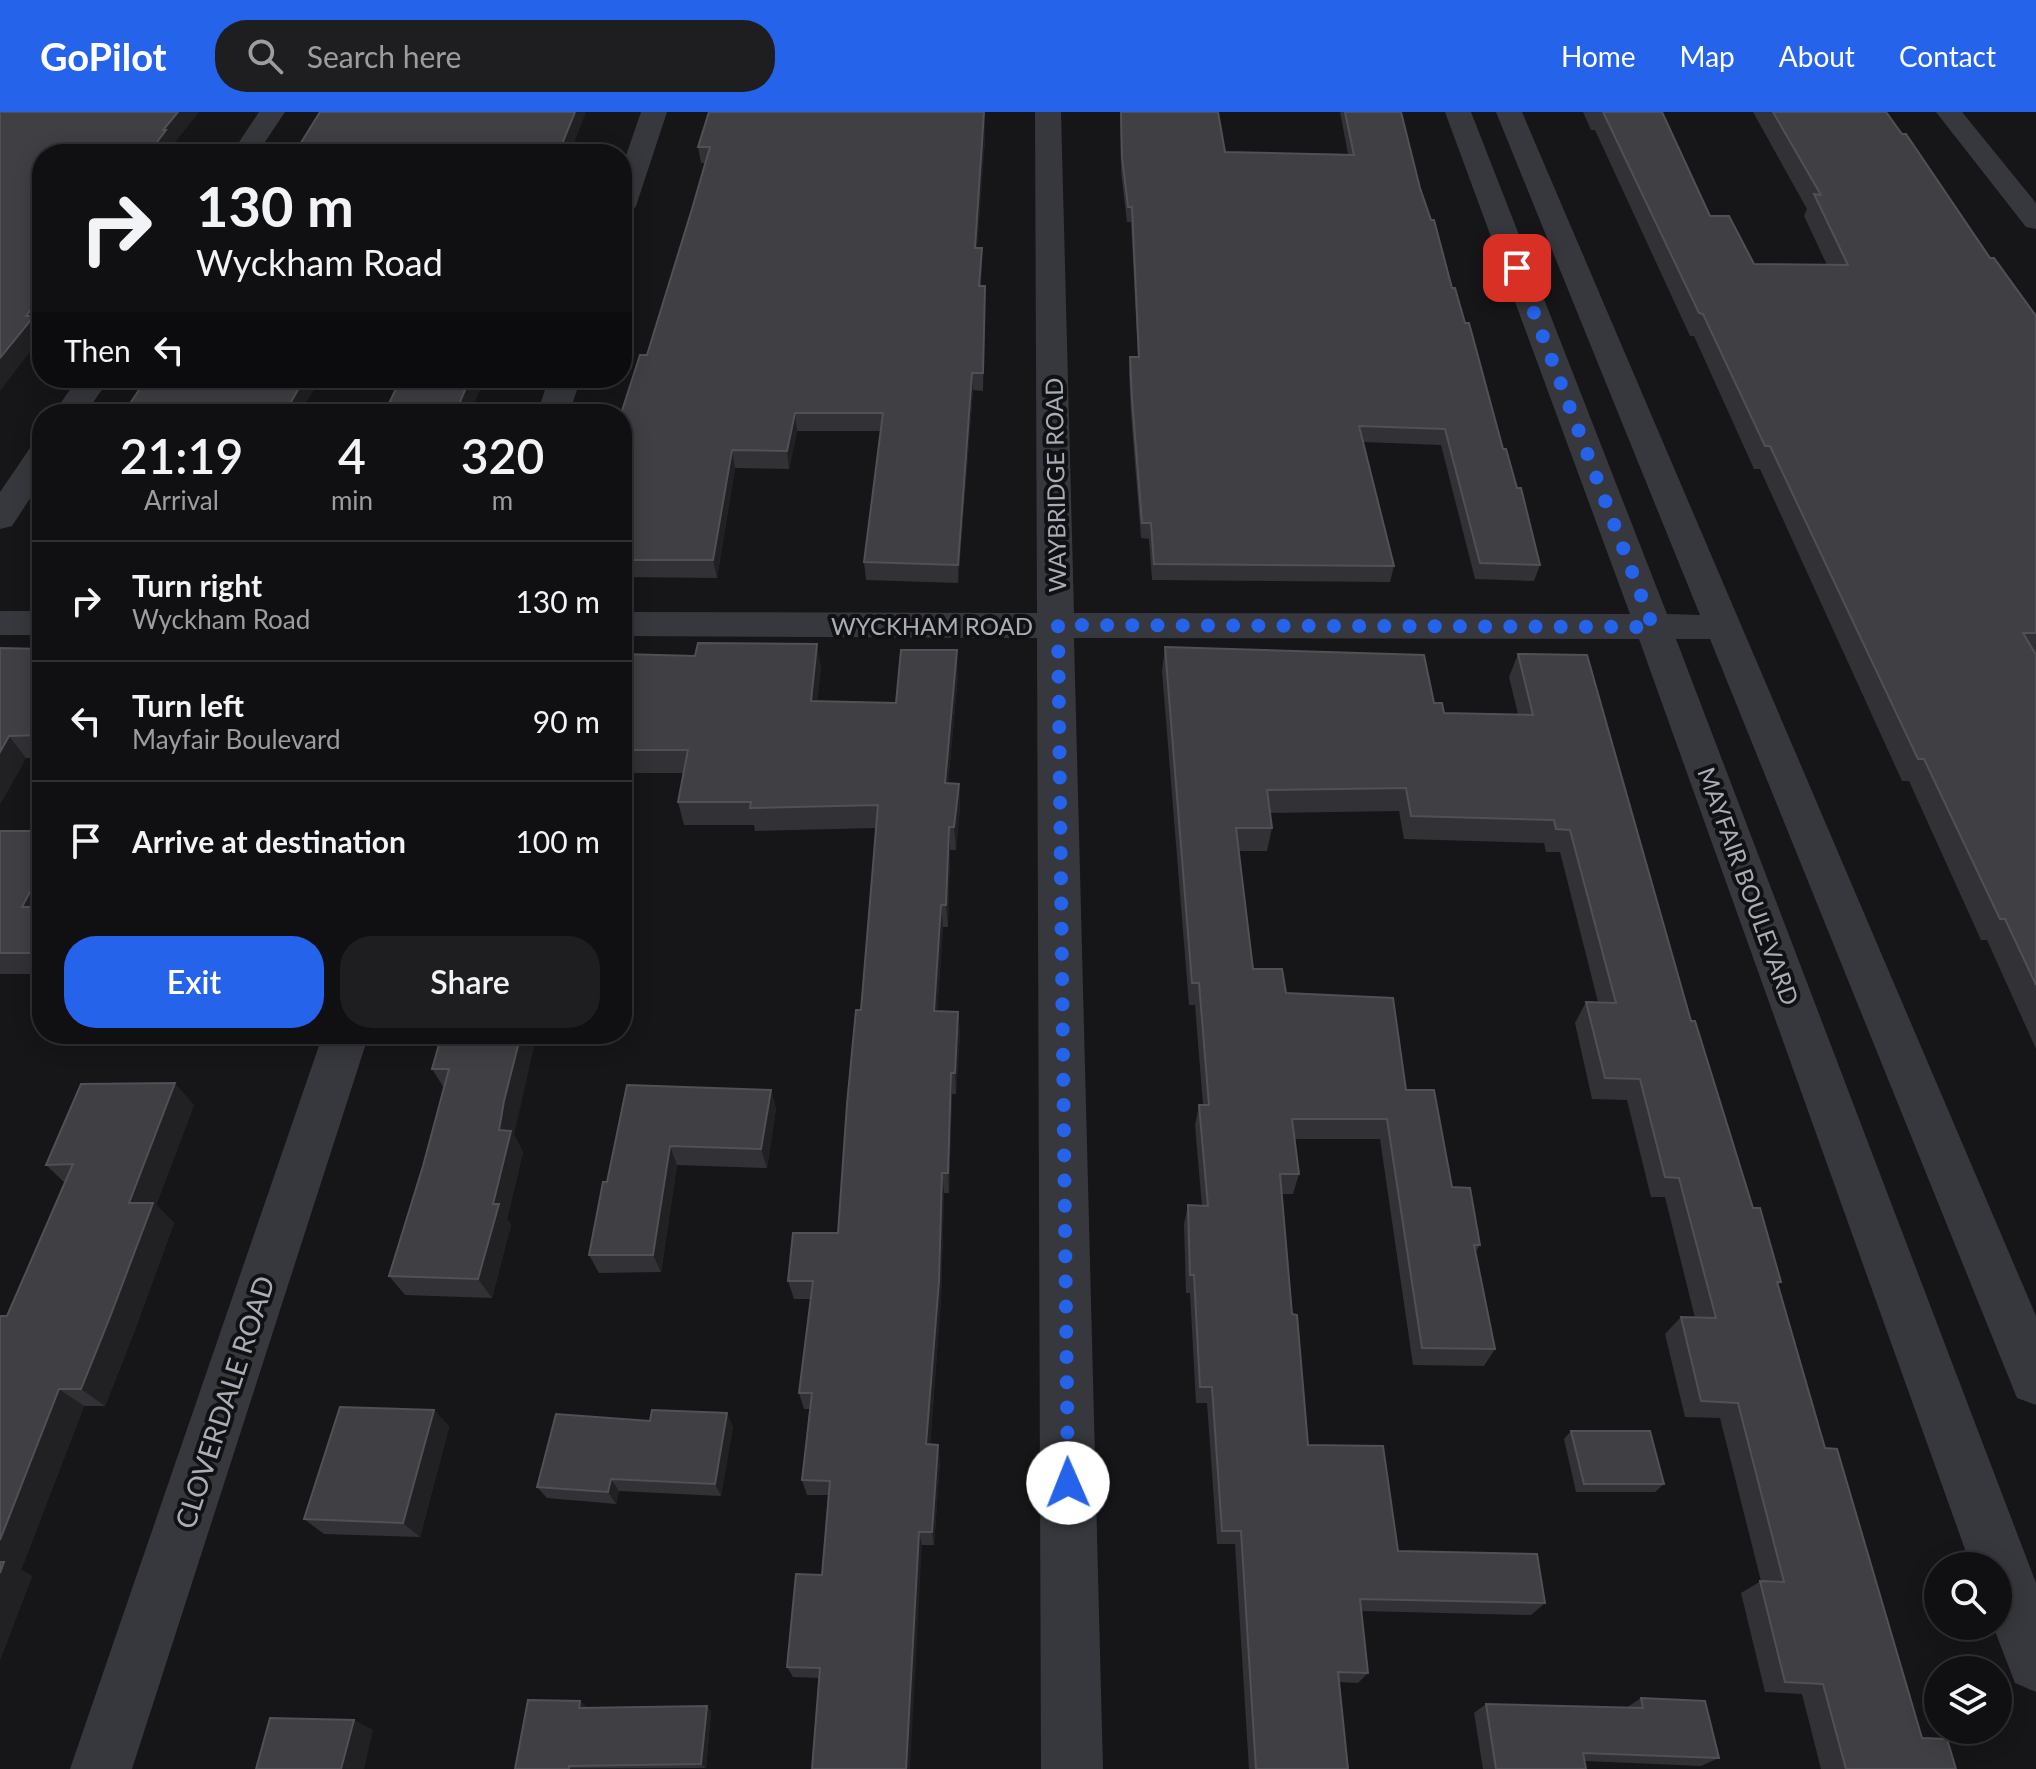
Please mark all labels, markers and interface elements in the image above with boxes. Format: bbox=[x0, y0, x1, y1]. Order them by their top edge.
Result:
search box bbox=[215, 20, 775, 92]
text: GoPilot bbox=[40, 33, 167, 79]
icon: search bbox=[243, 34, 287, 78]
text: Search here bbox=[307, 38, 461, 74]
text: Home bbox=[1561, 39, 1636, 73]
text: Map bbox=[1680, 39, 1735, 73]
text: About bbox=[1779, 39, 1855, 73]
text: Contact bbox=[1899, 39, 1996, 73]
text: 130 m bbox=[196, 172, 354, 239]
icon: right bbox=[64, 176, 168, 280]
pin bbox=[1483, 234, 1551, 302]
text: Wyckham Road bbox=[196, 240, 443, 284]
icon: arrive bbox=[1495, 246, 1539, 290]
icon: left bbox=[147, 328, 191, 372]
text: Then bbox=[64, 332, 131, 368]
street label: WAYBRIDGE ROAD bbox=[1039, 377, 1071, 593]
text: 21:19 bbox=[120, 427, 243, 484]
text: 4 bbox=[338, 427, 366, 484]
text: 320 bbox=[461, 427, 544, 484]
text: Arrival bbox=[144, 484, 219, 516]
text: min bbox=[331, 484, 373, 516]
text: m bbox=[492, 484, 513, 516]
text: Turn right bbox=[132, 567, 262, 603]
icon: right bbox=[64, 579, 108, 623]
text: 130 m bbox=[515, 583, 600, 619]
text: Wyckham Road bbox=[132, 603, 310, 635]
street label: WYCKHAM ROAD bbox=[831, 611, 1033, 640]
text: Turn left bbox=[132, 687, 244, 723]
icon: left bbox=[64, 699, 108, 743]
text: 90 m bbox=[533, 703, 600, 739]
text: Mayfair Boulevard bbox=[132, 723, 341, 755]
street label: MAYFAIR BOULEVARD bbox=[1692, 763, 1806, 1009]
icon: arrive bbox=[64, 819, 108, 863]
text: Arrive at destination bbox=[132, 823, 406, 859]
text: 100 m bbox=[515, 823, 600, 859]
button: Exit bbox=[64, 936, 324, 1028]
button: Share bbox=[340, 936, 600, 1028]
street label: CLOVERDALE ROAD bbox=[167, 1271, 281, 1533]
position arrow bbox=[1026, 1441, 1110, 1525]
map controls bbox=[1924, 1552, 2012, 1744]
button: search bbox=[1924, 1552, 2012, 1640]
button: layers bbox=[1924, 1656, 2012, 1744]

